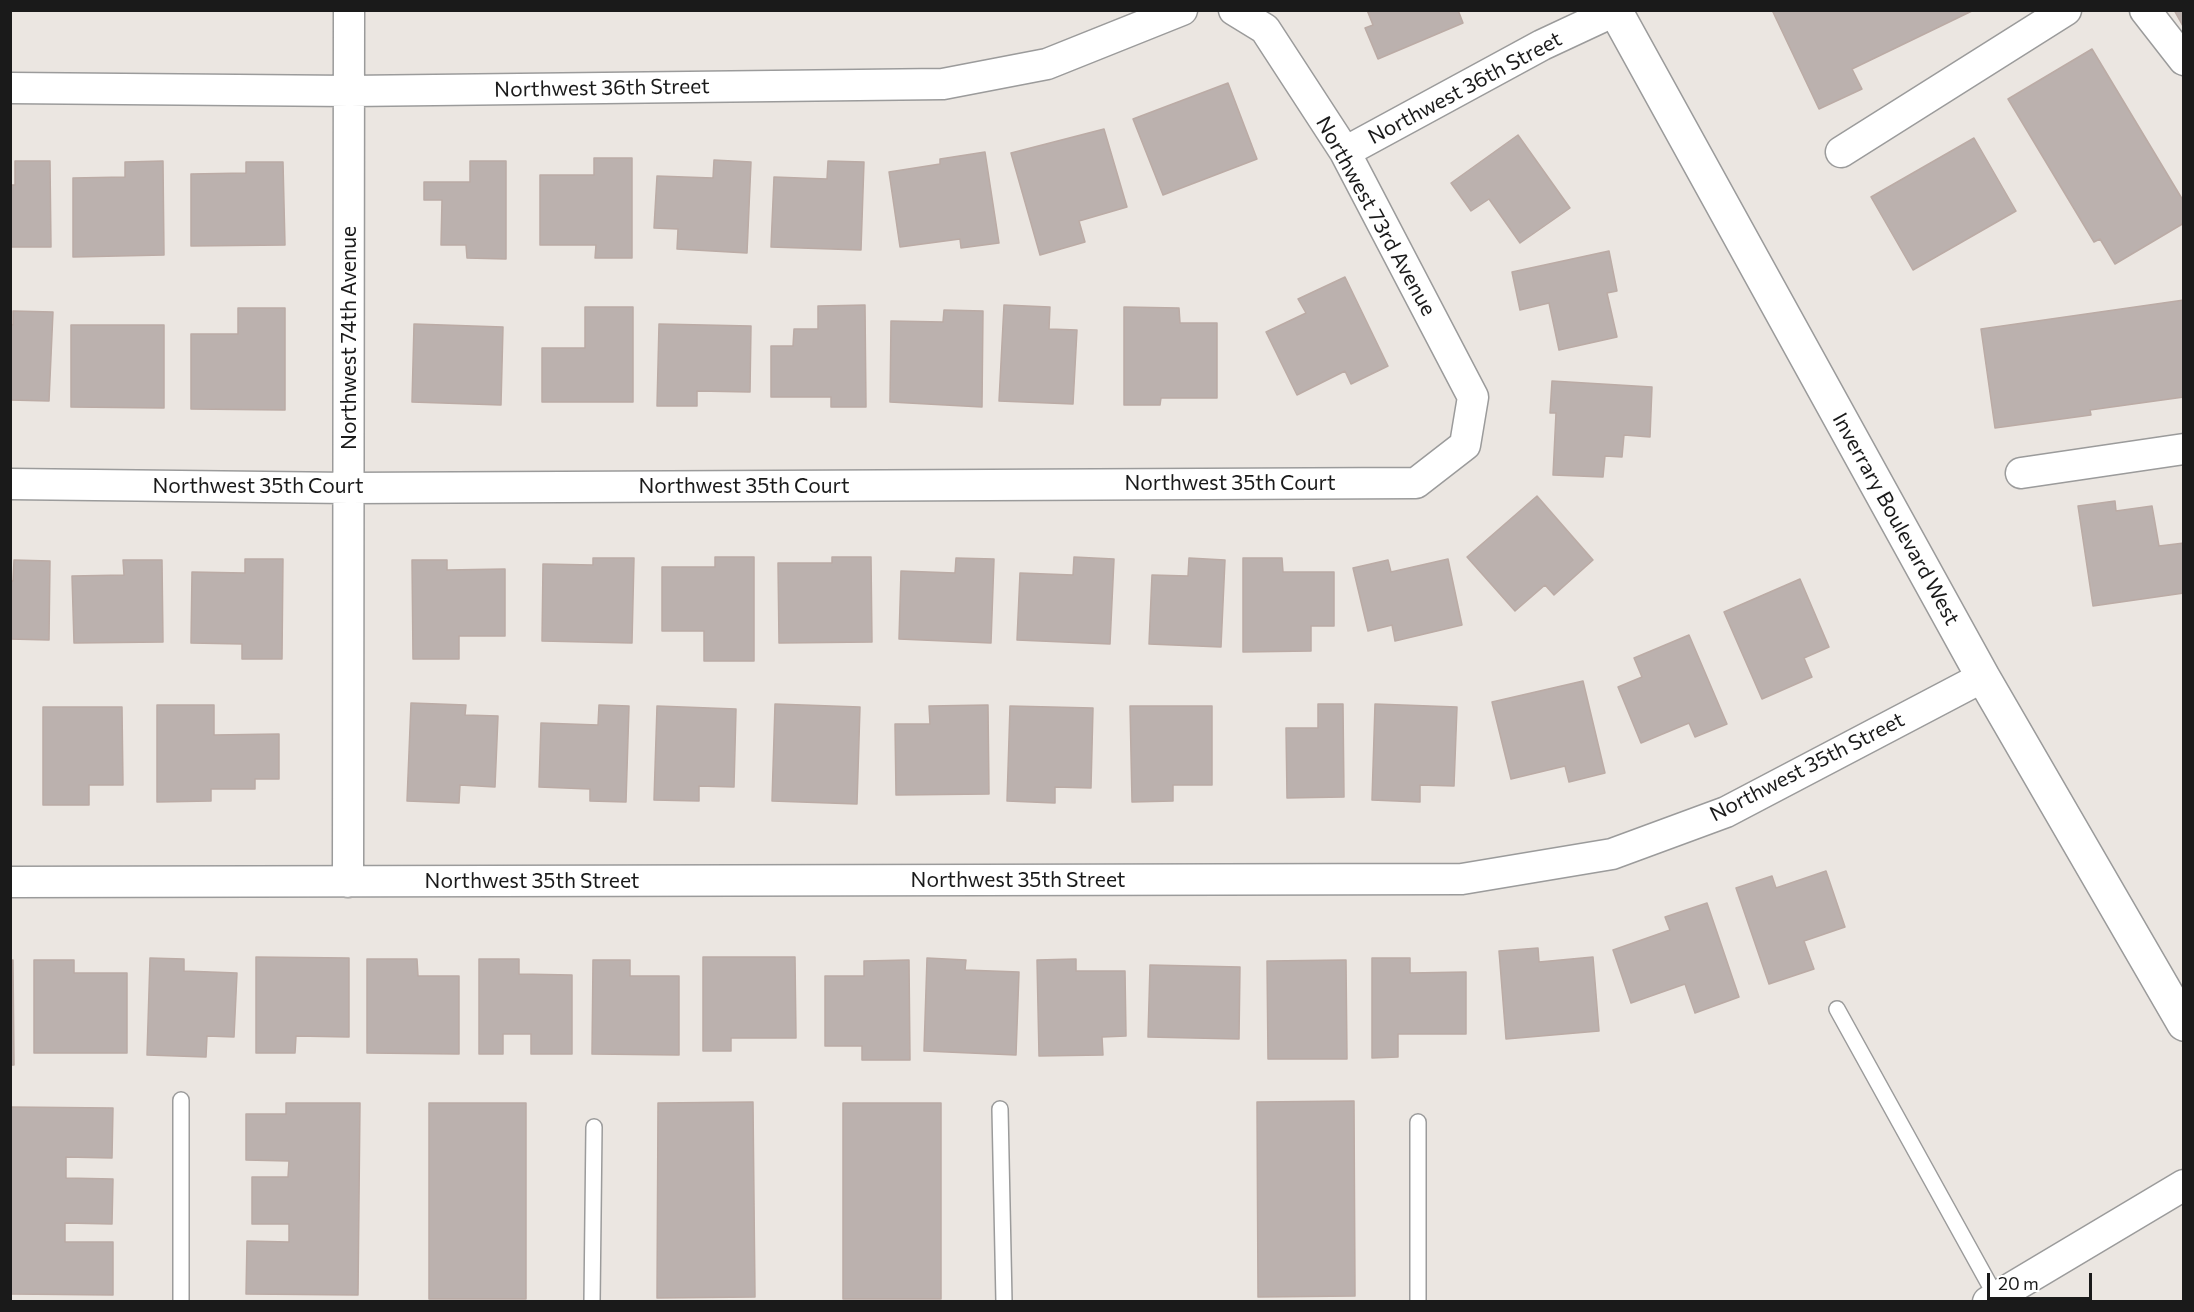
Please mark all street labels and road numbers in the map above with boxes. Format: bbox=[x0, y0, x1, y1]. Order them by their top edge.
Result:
street label: Northwest 36th Street bbox=[1364, 26, 1566, 150]
street label: Northwest 36th Street bbox=[494, 74, 710, 102]
street label: Northwest 73rd Avenue bbox=[1311, 112, 1441, 320]
street label: Northwest 74th Avenue bbox=[336, 226, 362, 450]
street label: Inverrary Boulevard West bbox=[1827, 408, 1965, 630]
street label: Northwest 35th Court bbox=[1124, 470, 1336, 496]
street label: Northwest 35th Court bbox=[152, 473, 364, 499]
street label: Northwest 35th Court bbox=[638, 473, 850, 499]
street label: Northwest 35th Street bbox=[1706, 707, 1908, 827]
street label: Northwest 35th Street bbox=[911, 867, 1125, 893]
street label: Northwest 35th Street bbox=[425, 868, 639, 894]

